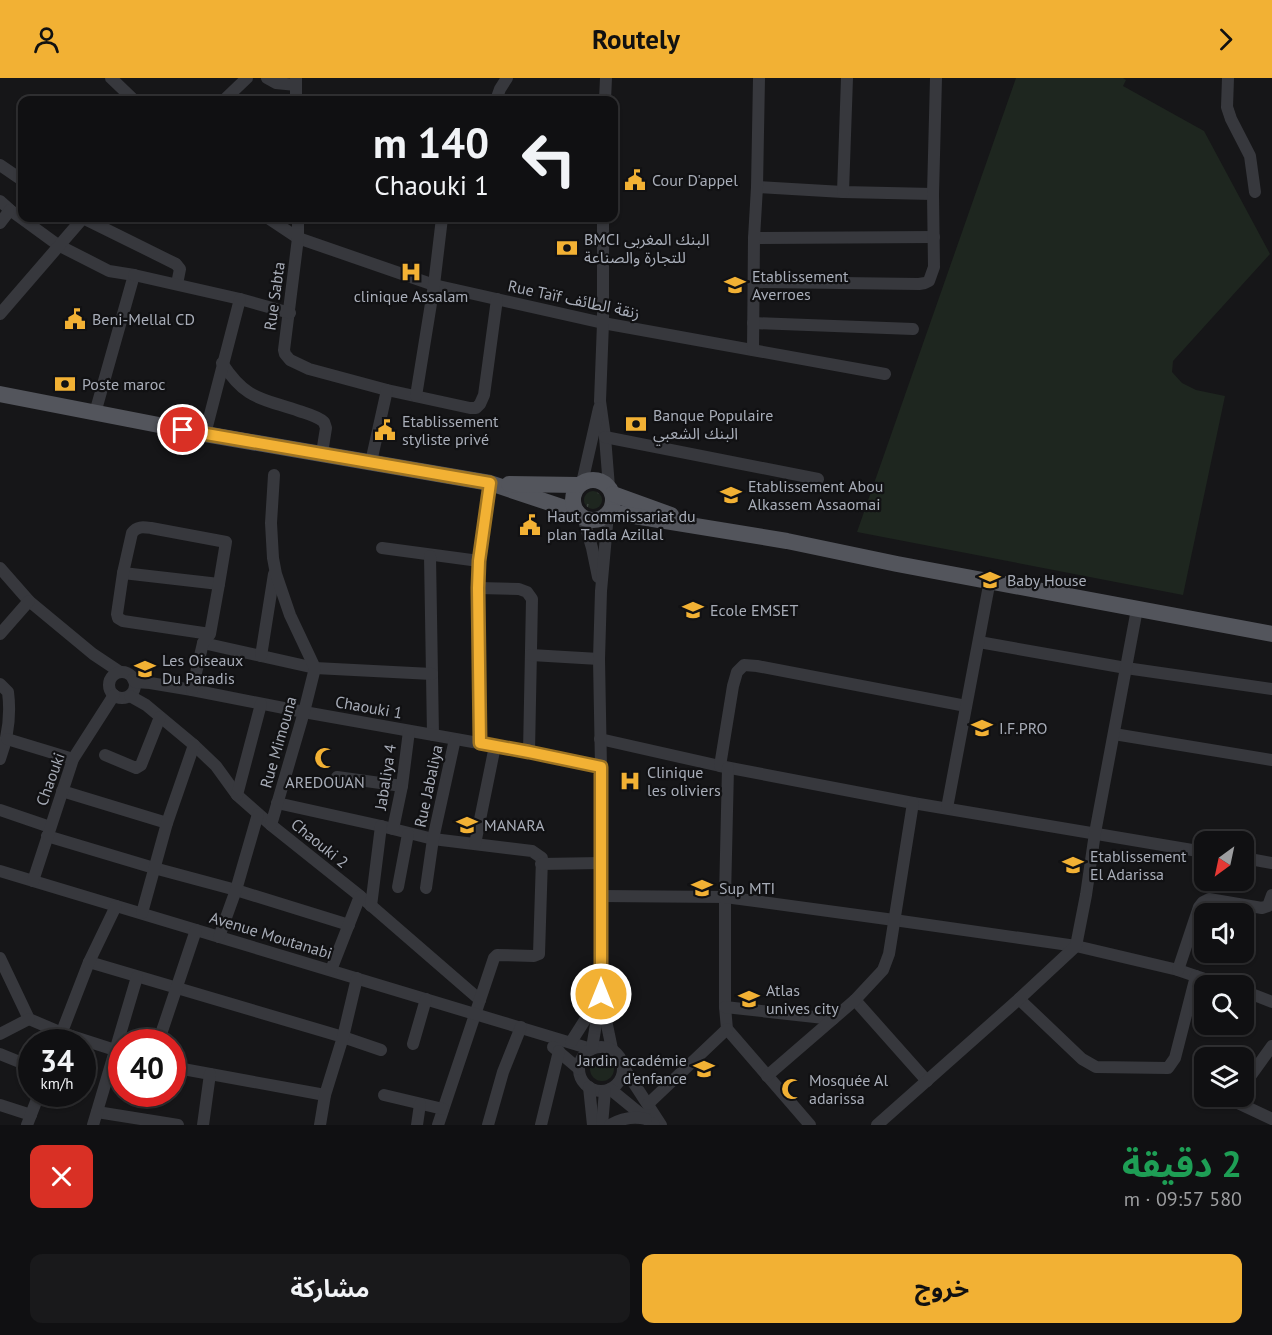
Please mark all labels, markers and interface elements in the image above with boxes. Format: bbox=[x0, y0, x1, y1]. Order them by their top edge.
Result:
text: Routely bbox=[592, 22, 680, 56]
icon: person bbox=[30, 23, 63, 56]
icon: forward bbox=[1209, 23, 1242, 56]
text: 140 m bbox=[373, 115, 489, 170]
icon: left bbox=[510, 120, 588, 198]
text: Chaouki 1 bbox=[374, 168, 489, 202]
public building icon: Cour D'appel bbox=[623, 168, 647, 192]
place label: Cour D'appel bbox=[652, 170, 738, 190]
place label: BMCI البنك المغربي للتجارة والصناعة bbox=[584, 229, 710, 267]
bank icon: BMCI البنك المغربي للتجارة والصناعة bbox=[555, 236, 579, 260]
hospital icon: clinique Assalam bbox=[399, 260, 423, 284]
street label: Rue Sabta bbox=[259, 261, 289, 331]
place label: Etablissement Averroes bbox=[752, 266, 849, 304]
school or university icon: Etablissement Averroes bbox=[723, 273, 747, 297]
street label: Rue Taïf زنقة الطائف bbox=[506, 275, 642, 323]
place label: clinique Assalam bbox=[354, 286, 468, 306]
public building icon: Beni-Mellal CD bbox=[63, 307, 87, 331]
place label: Beni-Mellal CD bbox=[92, 309, 195, 329]
bank icon: Poste maroc bbox=[53, 372, 77, 396]
place label: Poste maroc bbox=[82, 374, 166, 394]
pin bbox=[157, 404, 208, 455]
place label: Banque Populaire البنك الشعبي bbox=[653, 405, 773, 446]
place label: Etablissement styliste privé bbox=[402, 411, 499, 449]
bank icon: Banque Populaire البنك الشعبي bbox=[624, 412, 648, 436]
icon: arrive bbox=[166, 413, 199, 446]
public building icon: Etablissement styliste privé bbox=[373, 418, 397, 442]
place label: Etablissement Abou Alkassem Assaomai bbox=[748, 476, 883, 514]
school or university icon: Etablissement Abou Alkassem Assaomai bbox=[719, 483, 743, 507]
place label: Haut commissariat du plan Tadla Azillal bbox=[547, 506, 696, 544]
public building icon: Haut commissariat du plan Tadla Azillal bbox=[518, 513, 542, 537]
school or university icon: Baby House bbox=[978, 568, 1002, 592]
place label: Baby House bbox=[1007, 570, 1087, 590]
school or university icon: Ecole EMSET bbox=[681, 598, 705, 622]
place label: Ecole EMSET bbox=[710, 600, 798, 620]
place label: Les Oiseaux Du Paradis bbox=[162, 650, 243, 688]
school or university icon: Les Oiseaux Du Paradis bbox=[133, 657, 157, 681]
street label: Chaouki 1 bbox=[334, 691, 404, 723]
street label: Rue Mimouna bbox=[255, 694, 301, 790]
school or university icon: I.F.PRO bbox=[970, 716, 994, 740]
place label: I.F.PRO bbox=[999, 718, 1048, 738]
street label: Jabaliya 4 bbox=[370, 742, 400, 812]
street label: Rue Jabaliya bbox=[409, 743, 447, 829]
mosque icon: AREDOUAN bbox=[313, 746, 337, 770]
street label: Chaouki bbox=[31, 750, 69, 808]
place label: Clinique les oliviers bbox=[647, 762, 721, 800]
hospital icon: Clinique les oliviers bbox=[618, 769, 642, 793]
place label: AREDOUAN bbox=[285, 772, 365, 792]
school or university icon: MANARA bbox=[455, 813, 479, 837]
street label: Chaouki 2 bbox=[287, 814, 353, 872]
place label: MANARA bbox=[484, 815, 545, 835]
north arrow bbox=[1194, 831, 1254, 891]
map controls bbox=[1194, 831, 1254, 1107]
place label: Etablissement El Adarissa bbox=[1090, 846, 1187, 884]
school or university icon: Etablissement El Adarissa bbox=[1061, 853, 1085, 877]
school or university icon: Sup MTI bbox=[690, 876, 714, 900]
place label: Sup MTI bbox=[719, 878, 775, 898]
button: sound bbox=[1194, 903, 1254, 963]
street label: Avenue Moutanabi bbox=[207, 907, 335, 963]
position arrow bbox=[569, 962, 633, 1026]
button: search bbox=[1194, 975, 1254, 1035]
place label: Atlas unives city bbox=[766, 980, 839, 1018]
school or university icon: Atlas unives city bbox=[737, 987, 761, 1011]
speed limit sign: 40 bbox=[108, 1029, 186, 1107]
text: 34 bbox=[40, 1041, 74, 1080]
button: layers bbox=[1194, 1047, 1254, 1107]
place label: Jardin académie d'enfance bbox=[577, 1050, 687, 1088]
school or university icon: Jardin académie d'enfance bbox=[692, 1057, 716, 1081]
place label: Mosquée Al adarissa bbox=[809, 1070, 888, 1108]
text: km/h bbox=[41, 1074, 73, 1093]
mosque icon: Mosquée Al adarissa bbox=[780, 1077, 804, 1101]
text: 2 دقيقة bbox=[1122, 1140, 1242, 1187]
button: close bbox=[30, 1145, 93, 1208]
text: 580 m · 09:57 bbox=[1124, 1186, 1242, 1212]
button: مشاركة bbox=[30, 1254, 630, 1323]
button: خروج bbox=[642, 1254, 1242, 1323]

